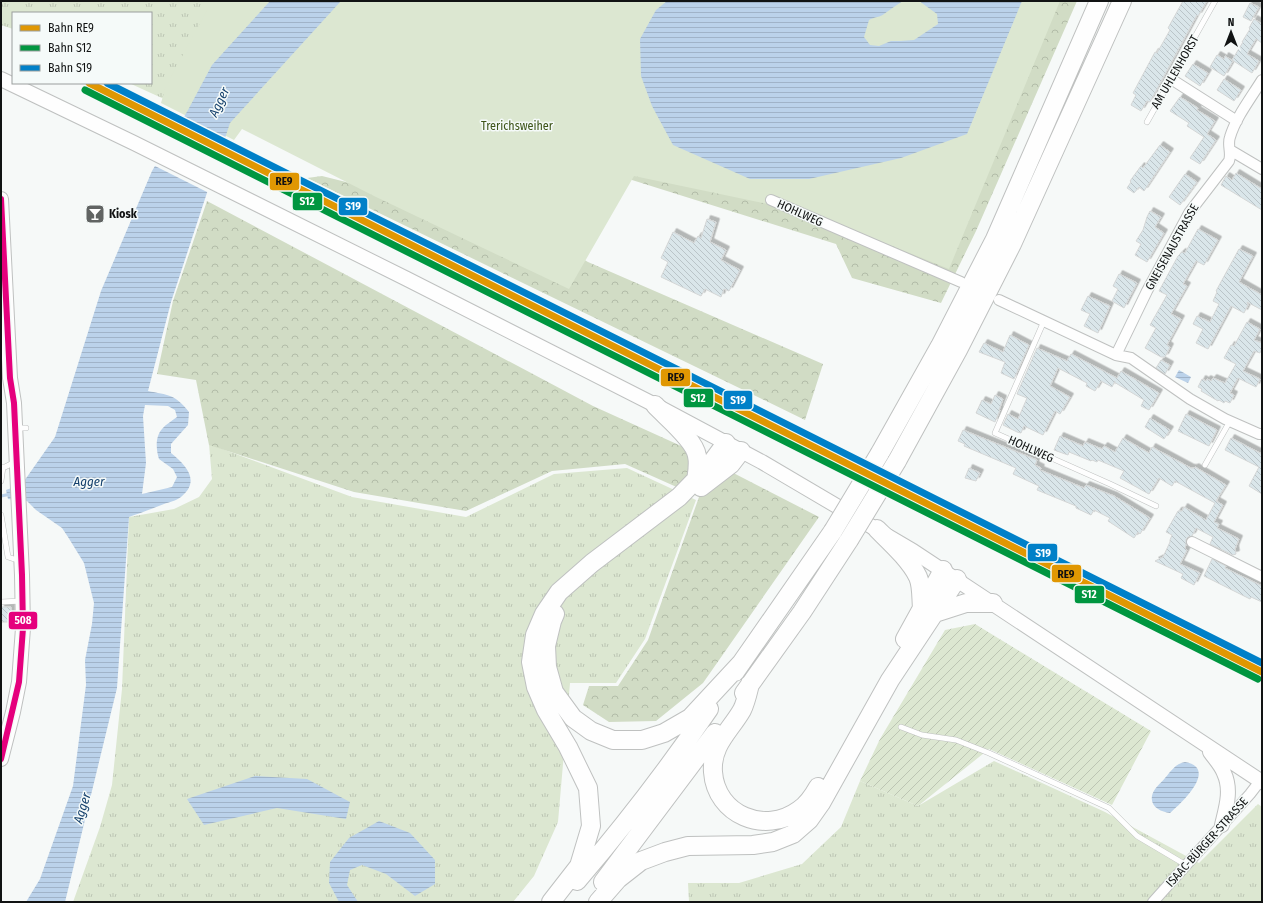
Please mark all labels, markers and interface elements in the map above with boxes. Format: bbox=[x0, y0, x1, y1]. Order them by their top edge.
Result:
legend bbox=[12, 12, 152, 84]
north arrow bbox=[1211, 12, 1251, 52]
text: N bbox=[1228, 16, 1234, 29]
text: Bahn RE9 bbox=[48, 21, 94, 35]
street label: AM UHLENHORST bbox=[1148, 32, 1202, 111]
text: Bahn S12 bbox=[48, 41, 92, 55]
text: Bahn S19 bbox=[48, 61, 92, 75]
water label: Agger bbox=[205, 84, 233, 120]
park label: Trerichsweiher bbox=[481, 119, 554, 133]
line badge: RE9 bbox=[269, 172, 300, 191]
text: RE9 bbox=[276, 175, 293, 188]
line badge: S12 bbox=[292, 192, 323, 211]
text: S12 bbox=[299, 195, 315, 208]
line badge: S19 bbox=[338, 197, 368, 216]
street label: HOHLWEG bbox=[775, 197, 825, 229]
text: S19 bbox=[345, 200, 361, 213]
street label: GNEISENAUSTRASSE bbox=[1142, 201, 1202, 293]
bar icon: Kiosk bbox=[84, 203, 106, 225]
place label: Kiosk bbox=[109, 207, 138, 221]
line badge: RE9 bbox=[660, 368, 691, 387]
text: RE9 bbox=[668, 371, 685, 384]
line badge: S12 bbox=[683, 388, 714, 408]
line badge: S19 bbox=[723, 390, 753, 410]
text: S12 bbox=[690, 392, 706, 405]
text: S19 bbox=[730, 394, 746, 407]
street label: HOHLWEG bbox=[1006, 433, 1056, 465]
water label: Agger bbox=[72, 474, 105, 489]
line badge: S19 bbox=[1027, 543, 1058, 562]
text: S19 bbox=[1035, 547, 1051, 560]
line badge: RE9 bbox=[1051, 564, 1082, 583]
text: RE9 bbox=[1058, 568, 1075, 581]
line badge: S12 bbox=[1074, 585, 1105, 604]
text: S12 bbox=[1081, 588, 1097, 601]
line badge: 508 bbox=[8, 611, 38, 630]
text: 508 bbox=[14, 614, 32, 627]
water label: Agger bbox=[70, 791, 94, 826]
street label: ISAAC-BÜRGER-STRASSE bbox=[1162, 793, 1251, 890]

